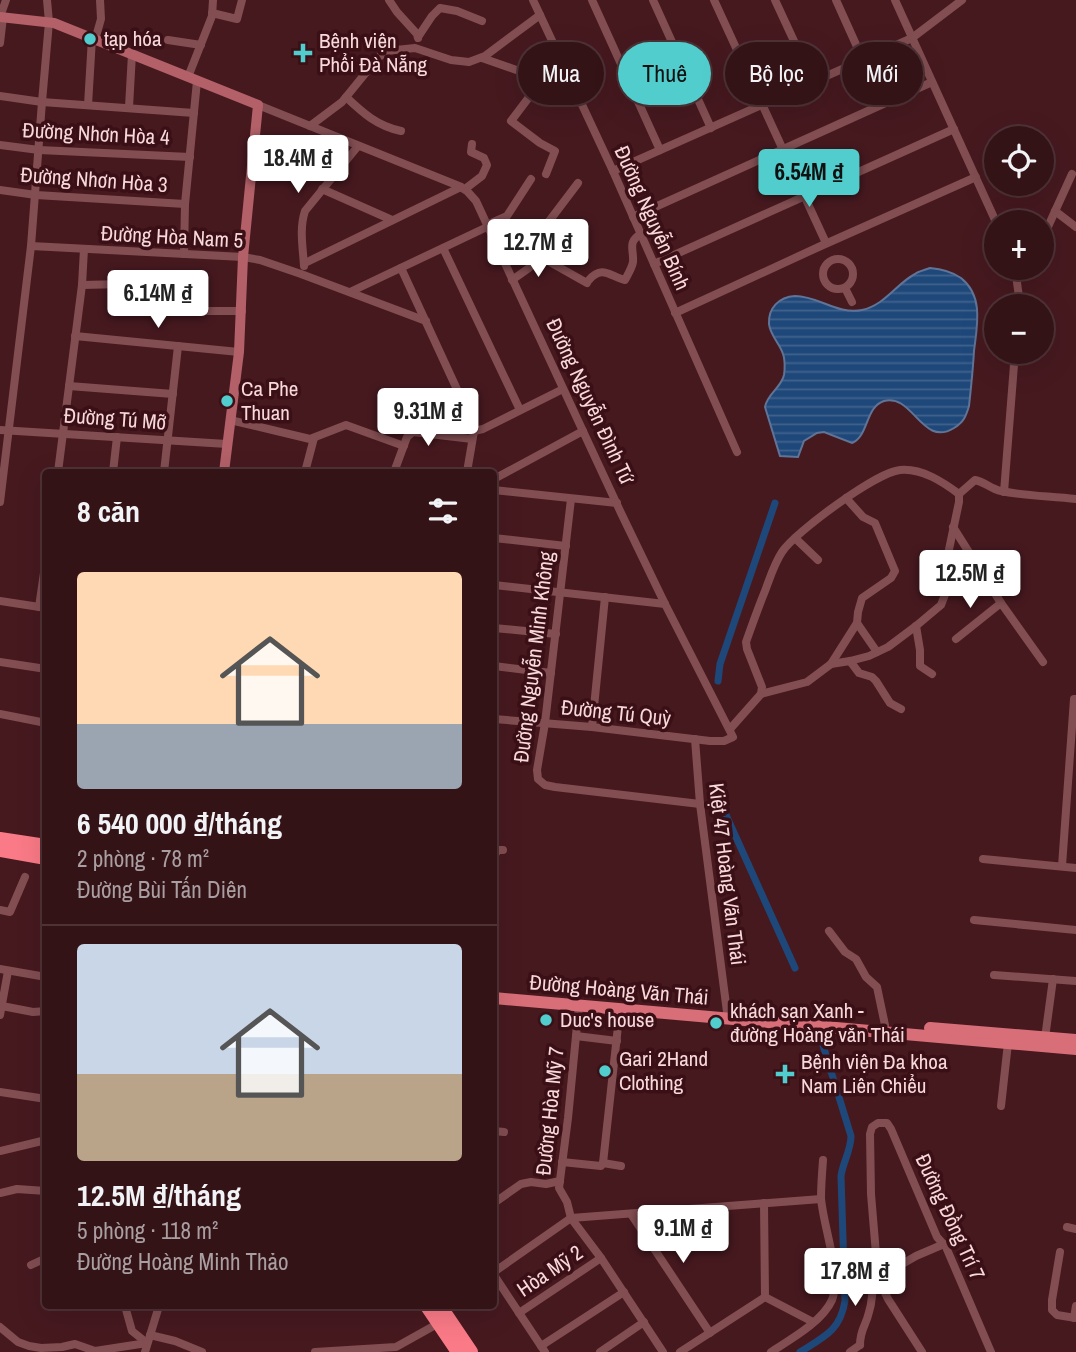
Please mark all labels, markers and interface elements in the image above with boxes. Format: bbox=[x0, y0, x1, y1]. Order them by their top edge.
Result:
place label: tạp hóa bbox=[104, 24, 162, 53]
place label: Bệnh viện Phổi Đà Nẵng bbox=[319, 26, 428, 79]
marker: tạp hóa bbox=[82, 31, 98, 47]
chip: Mua bbox=[518, 42, 604, 105]
chip: Thuê bbox=[618, 42, 711, 105]
chip: Bộ lọc bbox=[725, 42, 828, 105]
chip: Mới bbox=[842, 42, 923, 105]
marker: Bệnh viện Phổi Đà Nẵng bbox=[293, 43, 313, 63]
street label: Đường Nhơn Hòa 4 bbox=[22, 115, 171, 152]
map controls bbox=[984, 126, 1054, 364]
button: locate bbox=[984, 126, 1054, 196]
pin: 18.4M ₫ bbox=[233, 136, 363, 195]
street label: Đường Nguyễn Bính bbox=[608, 141, 697, 295]
text: 18.4M ₫ bbox=[263, 142, 333, 173]
pin: 6.54M ₫ bbox=[744, 150, 874, 209]
text: 6.54M ₫ bbox=[774, 156, 844, 187]
street label: Đường Nhơn Hòa 3 bbox=[19, 160, 169, 199]
button: + bbox=[984, 210, 1054, 280]
street label: Đường Hòa Nam 5 bbox=[100, 218, 244, 255]
pin: 12.7M ₫ bbox=[473, 219, 603, 279]
text: 12.7M ₫ bbox=[503, 226, 573, 257]
pin: 6.14M ₫ bbox=[93, 270, 223, 330]
text: 6.14M ₫ bbox=[123, 277, 193, 308]
button: − bbox=[984, 294, 1054, 364]
street label: Đường Nguyễn Đình Tứ bbox=[539, 313, 642, 489]
place label: Ca Phe Thuan bbox=[241, 374, 298, 427]
pin: 9.31M ₫ bbox=[363, 388, 493, 448]
marker: Ca Phe Thuan bbox=[219, 393, 235, 409]
text: 9.31M ₫ bbox=[393, 395, 463, 426]
street label: Đường Tú Mỡ bbox=[63, 400, 168, 437]
text: 8 căn bbox=[77, 491, 140, 531]
icon: filters bbox=[424, 492, 462, 530]
street label: Đường Nguyễn Minh Không bbox=[506, 549, 561, 764]
pin: 12.5M ₫ bbox=[905, 550, 1035, 610]
text: 12.5M ₫ bbox=[935, 557, 1005, 588]
icon: home bbox=[207, 618, 333, 744]
street label: Đường Tú Quỳ bbox=[560, 692, 673, 733]
street label: Kiệt 47 Hoàng Văn Thái bbox=[702, 781, 753, 967]
text: 6 540 000 ₫/tháng bbox=[77, 803, 282, 843]
text: 2 phòng · 78 m² bbox=[77, 843, 209, 874]
text: Đường Bùi Tấn Diên bbox=[77, 874, 247, 905]
street label: Đường Hoàng Văn Thái bbox=[528, 967, 710, 1012]
icon: home bbox=[207, 990, 333, 1116]
place label: khách sạn Xanh - đường Hoàng văn Thái bbox=[730, 996, 905, 1049]
place label: Duc's house bbox=[560, 1005, 654, 1034]
marker: Duc's house bbox=[538, 1012, 554, 1028]
marker: khách sạn Xanh - đường Hoàng văn Thái bbox=[708, 1015, 724, 1031]
place label: Gari 2Hand Clothing bbox=[619, 1044, 708, 1097]
street label: Đường Hòa Mỹ 7 bbox=[528, 1045, 571, 1177]
place label: Bệnh viện Đa khoa Nam Liên Chiểu bbox=[801, 1047, 948, 1100]
marker: Gari 2Hand Clothing bbox=[597, 1063, 613, 1079]
marker: Bệnh viện Đa khoa Nam Liên Chiểu bbox=[775, 1064, 795, 1084]
street label: Đường Đồng Trí 7 bbox=[909, 1149, 992, 1285]
text: 12.5M ₫/tháng bbox=[77, 1175, 241, 1215]
pin: 9.1M ₫ bbox=[626, 1206, 740, 1265]
text: 9.1M ₫ bbox=[654, 1212, 712, 1243]
text: 5 phòng · 118 m² bbox=[77, 1215, 218, 1246]
street label: Hòa Mỹ 2 bbox=[511, 1238, 588, 1303]
text: Đường Hoàng Minh Thảo bbox=[77, 1246, 288, 1277]
pin: 17.8M ₫ bbox=[790, 1248, 920, 1308]
text: 17.8M ₫ bbox=[820, 1255, 890, 1286]

